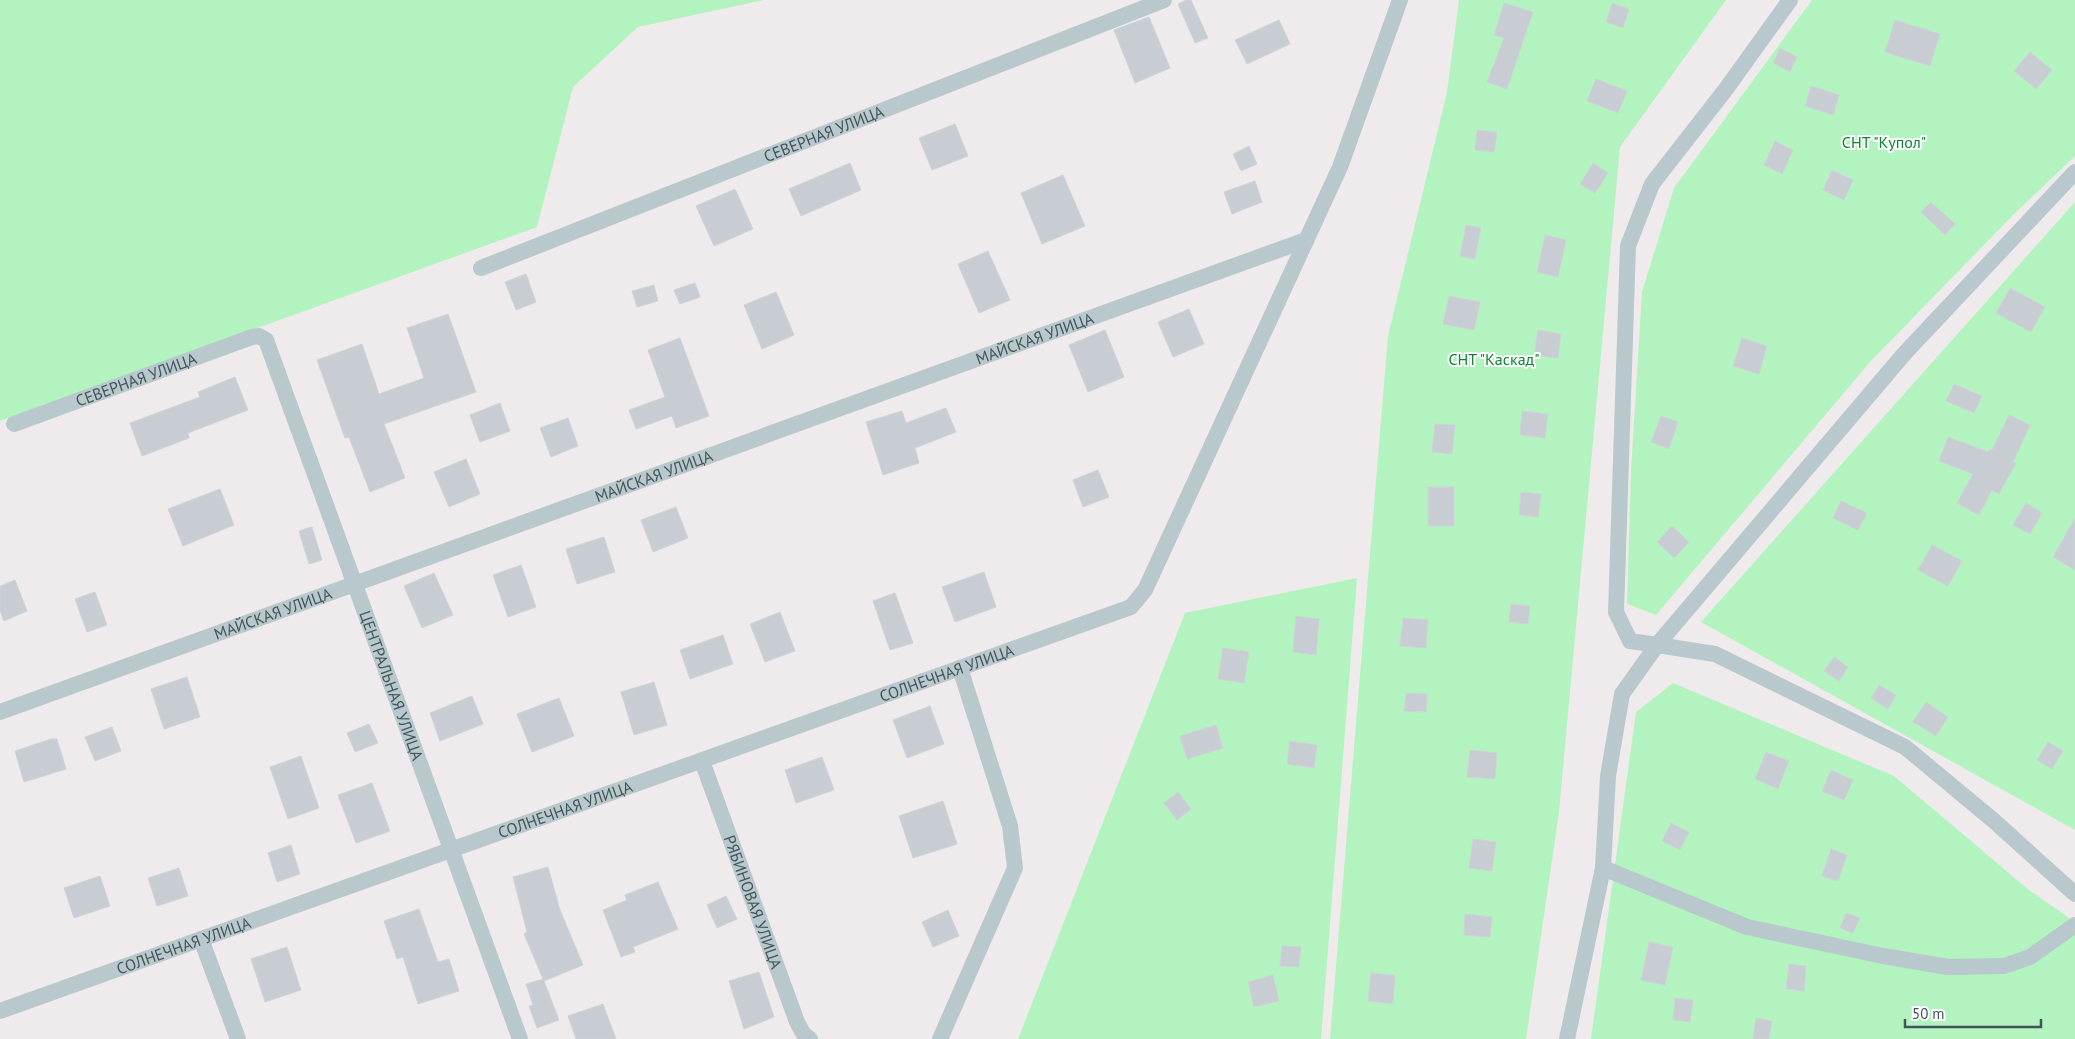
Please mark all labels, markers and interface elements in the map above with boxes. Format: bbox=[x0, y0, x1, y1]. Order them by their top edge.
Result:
street label: СЕВЕРНАЯ УЛИЦА bbox=[761, 101, 887, 166]
park label: СНТ "Купол" bbox=[1842, 132, 1926, 152]
street label: МАЙСКАЯ УЛИЦА bbox=[973, 307, 1097, 369]
street label: СЕВЕРНАЯ УЛИЦА bbox=[73, 348, 200, 411]
park label: СНТ "Каскад" bbox=[1448, 349, 1540, 369]
street label: МАЙСКАЯ УЛИЦА bbox=[592, 445, 716, 506]
street label: МАЙСКАЯ УЛИЦА bbox=[211, 583, 335, 644]
street label: ЦЕНТРАЛЬНАЯ УЛИЦА bbox=[355, 608, 428, 764]
street label: СОЛНЕЧНАЯ УЛИЦА bbox=[877, 640, 1017, 706]
street label: СОЛНЕЧНАЯ УЛИЦА bbox=[495, 776, 636, 842]
street label: РЯБИНОВАЯ УЛИЦА bbox=[720, 832, 787, 972]
street label: СОЛНЕЧНАЯ УЛИЦА bbox=[114, 912, 254, 979]
scale bar bbox=[1905, 996, 2041, 1028]
text: 50 m bbox=[1912, 1004, 1945, 1023]

